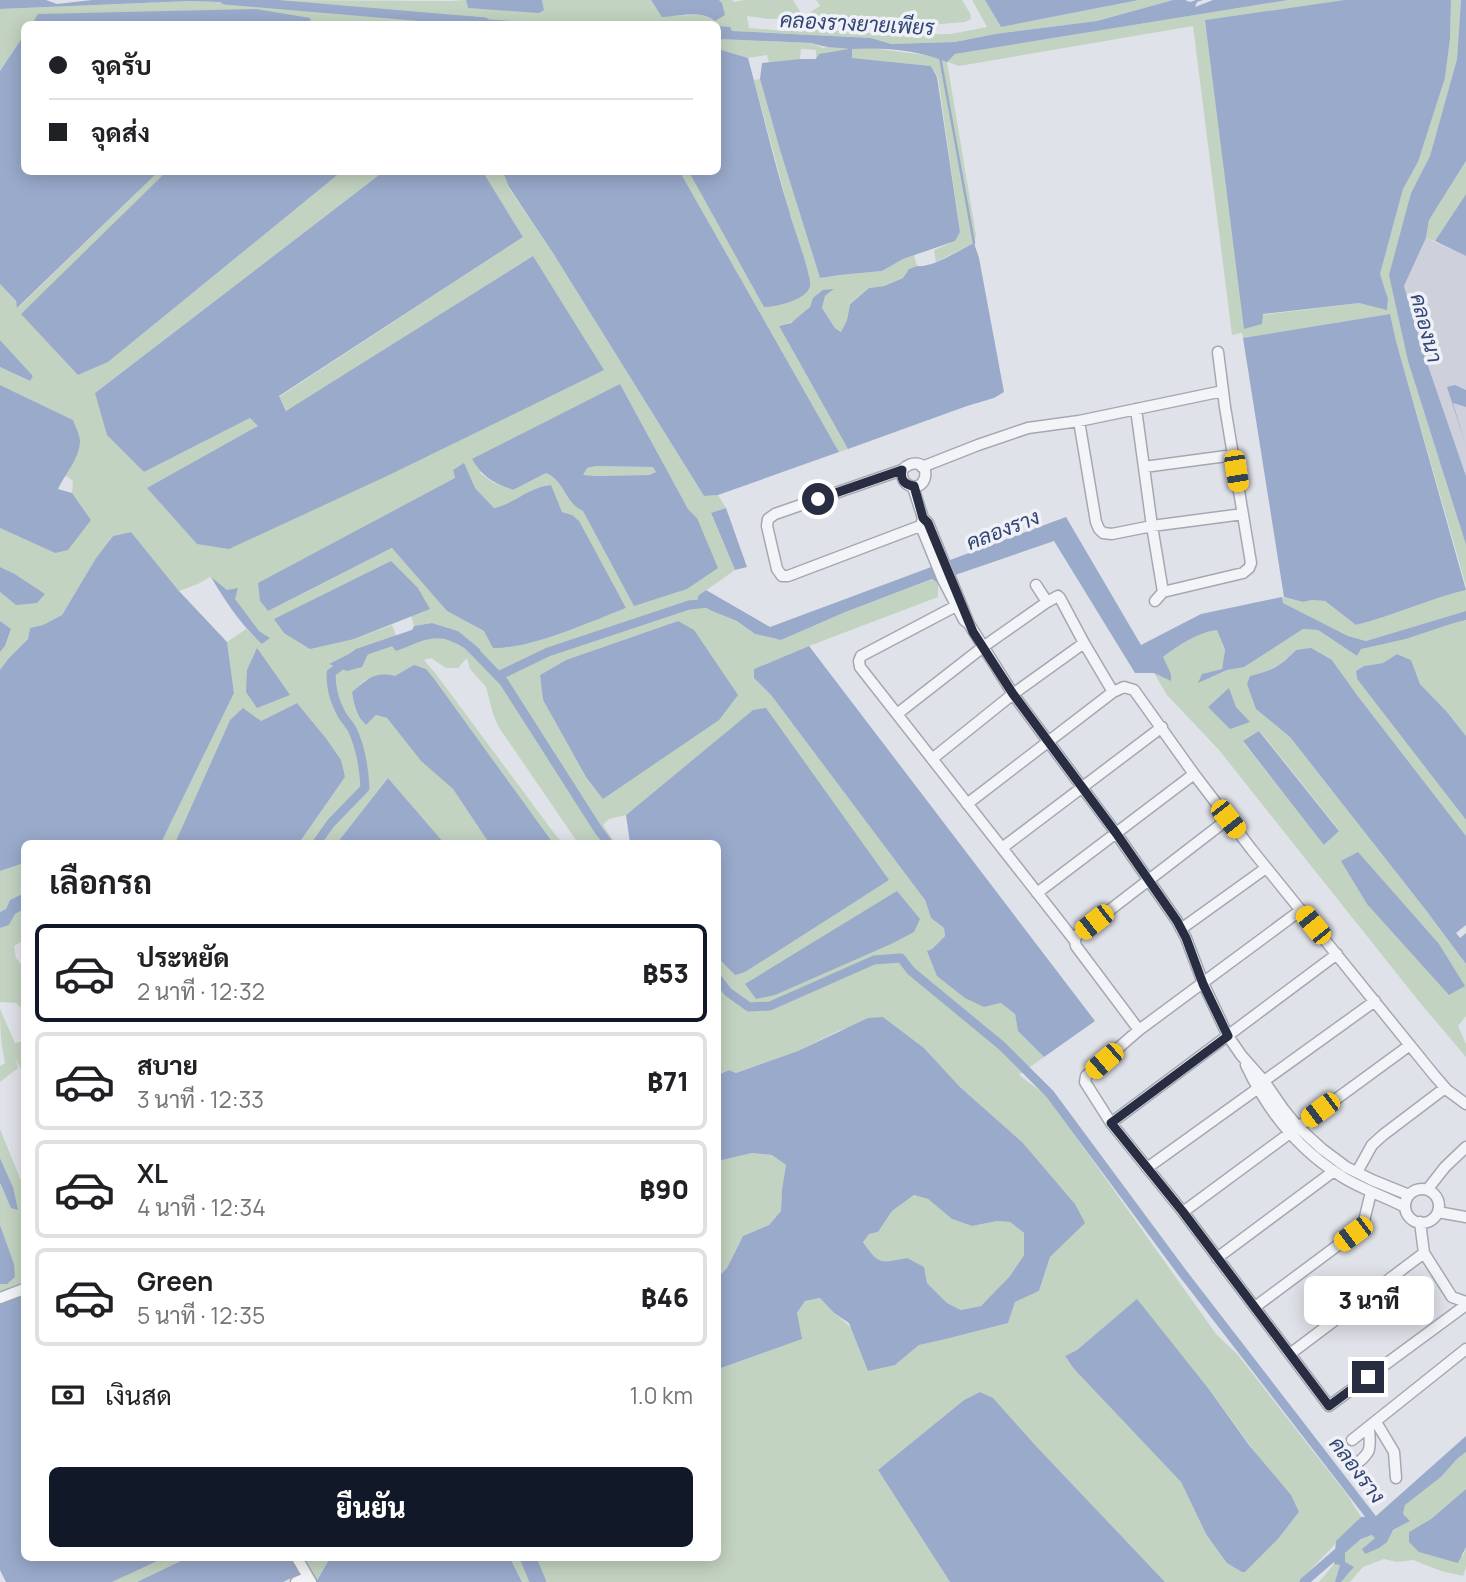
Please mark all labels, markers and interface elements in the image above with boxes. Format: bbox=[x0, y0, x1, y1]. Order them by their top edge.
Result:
water label: คลองรางยายเพียร bbox=[779, 5, 936, 41]
text: จุดรับ bbox=[91, 47, 152, 83]
text: จุดส่ง bbox=[91, 114, 150, 150]
water label: คลองนา bbox=[1404, 290, 1450, 365]
car bbox=[1223, 449, 1250, 493]
route start bbox=[802, 483, 834, 515]
water label: คลองราง bbox=[962, 502, 1043, 556]
car bbox=[1207, 796, 1250, 842]
text: เลือกรถ bbox=[49, 860, 152, 904]
car bbox=[1071, 901, 1118, 943]
car bbox=[1292, 902, 1335, 948]
text: ประหยัด bbox=[137, 939, 230, 975]
icon: car bbox=[53, 942, 116, 1005]
text: ฿53 bbox=[643, 955, 689, 991]
text: 2 นาที · 12:32 bbox=[137, 975, 265, 1007]
car bbox=[1082, 1039, 1127, 1083]
text: สบาย bbox=[137, 1047, 198, 1083]
icon: car bbox=[53, 1050, 116, 1113]
text: ฿71 bbox=[647, 1063, 689, 1099]
text: 3 นาที · 12:33 bbox=[137, 1083, 264, 1115]
car bbox=[1297, 1089, 1344, 1131]
text: XL bbox=[137, 1155, 168, 1191]
icon: car bbox=[53, 1158, 116, 1221]
text: ฿90 bbox=[639, 1171, 689, 1207]
text: 4 นาที · 12:34 bbox=[137, 1191, 266, 1223]
car bbox=[1330, 1213, 1377, 1255]
text: Green bbox=[137, 1263, 213, 1299]
icon: car bbox=[53, 1266, 116, 1329]
callout: 3 นาที bbox=[1303, 1276, 1433, 1324]
text: ฿46 bbox=[641, 1279, 689, 1315]
text: 3 นาที bbox=[1339, 1284, 1399, 1316]
text: 5 นาที · 12:35 bbox=[137, 1299, 265, 1331]
route end bbox=[1352, 1361, 1384, 1393]
icon: cash bbox=[49, 1376, 87, 1414]
text: เงินสด bbox=[105, 1377, 172, 1413]
text: 1.0 km bbox=[630, 1379, 693, 1411]
water label: คลองราง bbox=[1324, 1430, 1392, 1508]
button: ยืนยัน bbox=[49, 1467, 693, 1547]

